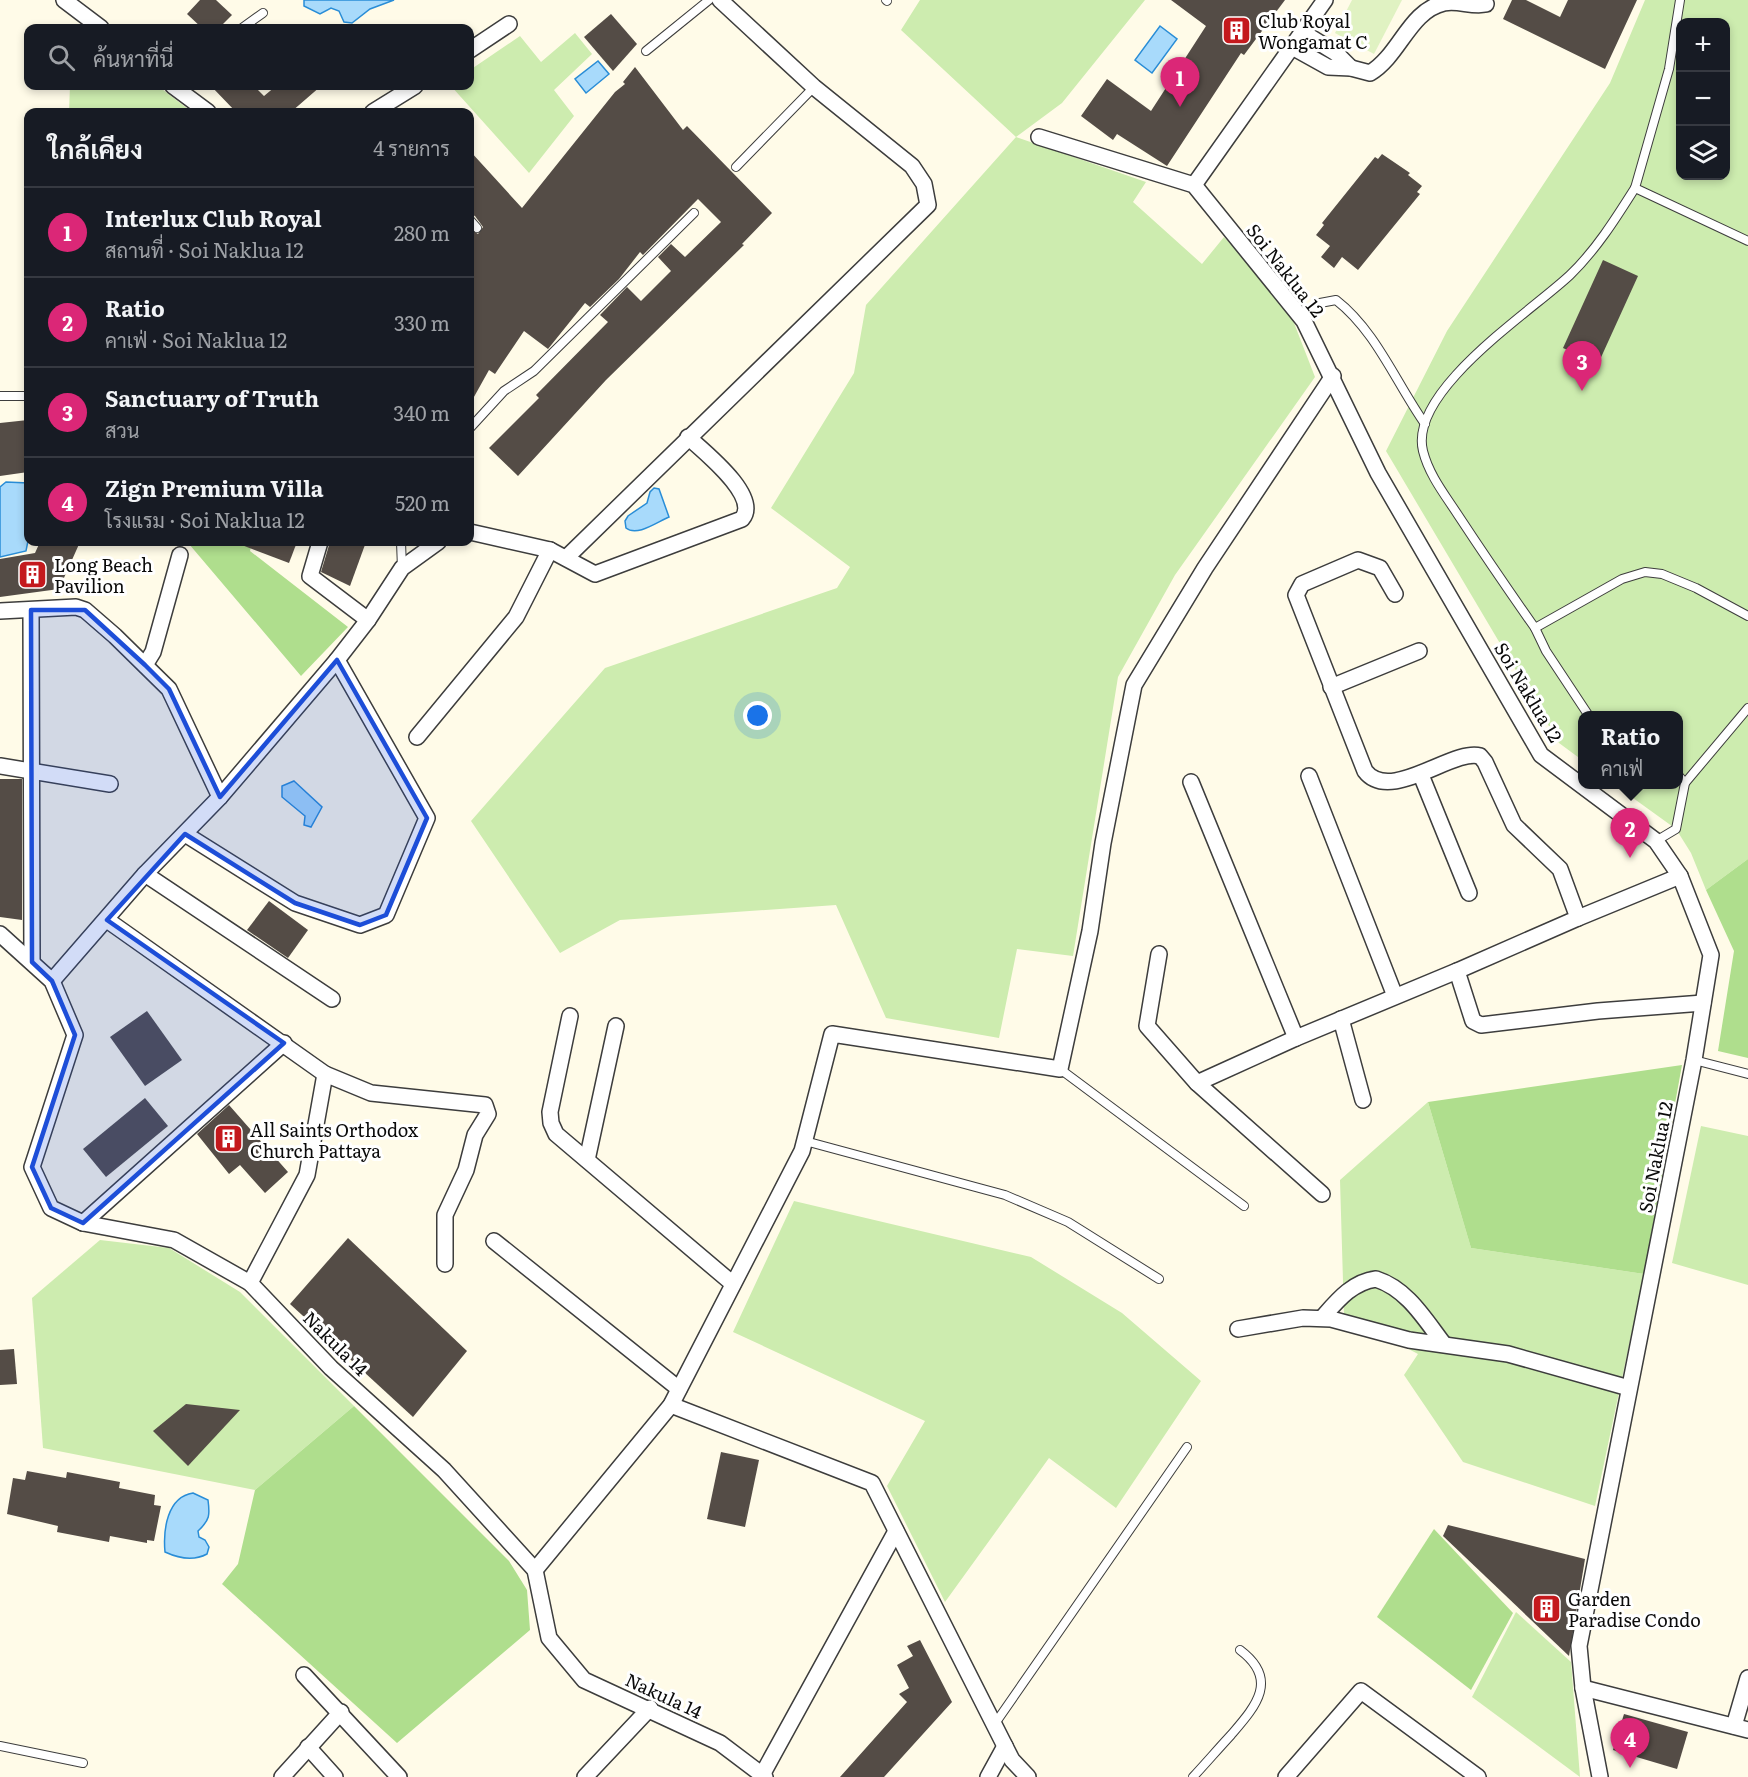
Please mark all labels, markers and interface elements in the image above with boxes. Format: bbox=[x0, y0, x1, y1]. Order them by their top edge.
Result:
place label: Club Royal Wongamat C bbox=[1258, 7, 1368, 55]
building icon: Club Royal Wongamat C bbox=[1221, 14, 1253, 46]
map controls bbox=[1676, 18, 1730, 180]
button: + bbox=[1676, 18, 1730, 72]
search box bbox=[24, 24, 474, 90]
icon: search bbox=[45, 41, 78, 74]
text: ค้นหาที่นี่ bbox=[93, 41, 173, 74]
pin: 1 bbox=[1160, 57, 1200, 107]
button: − bbox=[1676, 72, 1730, 126]
button: layers bbox=[1676, 126, 1730, 180]
text: ใกล้เคียง bbox=[48, 128, 143, 167]
text: 4 รายการ bbox=[373, 132, 450, 162]
text: Interlux Club Royal bbox=[105, 201, 322, 234]
text: 1 bbox=[63, 217, 72, 247]
text: 280 m bbox=[394, 217, 450, 247]
street label: Soi Naklua 12 bbox=[1241, 217, 1331, 323]
text: สถานที่ · Soi Naklua 12 bbox=[105, 234, 304, 264]
text: Ratio bbox=[105, 291, 165, 324]
text: 2 bbox=[62, 307, 73, 337]
text: 330 m bbox=[394, 307, 450, 337]
text: คาเฟ่ · Soi Naklua 12 bbox=[105, 324, 287, 354]
pin: 3 bbox=[1562, 342, 1602, 391]
text: Sanctuary of Truth bbox=[105, 381, 319, 414]
text: 3 bbox=[62, 397, 73, 427]
text: 340 m bbox=[393, 397, 450, 427]
text: สวน bbox=[105, 414, 140, 444]
text: Zign Premium Villa bbox=[105, 471, 324, 504]
text: 4 bbox=[61, 487, 74, 517]
text: 520 m bbox=[395, 487, 450, 517]
text: โรงแรม · Soi Naklua 12 bbox=[105, 504, 305, 534]
place label: Long Beach Pavilion bbox=[54, 551, 153, 599]
building icon: Long Beach Pavilion bbox=[17, 558, 49, 590]
street label: Soi Naklua 12 bbox=[1488, 637, 1570, 747]
your location bbox=[743, 701, 772, 730]
popup bbox=[1578, 711, 1683, 789]
text: Ratio bbox=[1601, 719, 1660, 752]
text: คาเฟ่ bbox=[1601, 752, 1643, 782]
pin: 2 bbox=[1610, 808, 1650, 858]
street label: Soi Naklua 12 bbox=[1631, 1099, 1679, 1215]
place label: All Saints Orthodox Church Pattaya bbox=[250, 1116, 419, 1164]
building icon: All Saints Orthodox Church Pattaya bbox=[213, 1123, 245, 1155]
street label: Nakula 14 bbox=[298, 1305, 375, 1382]
place label: Garden Paradise Condo bbox=[1568, 1585, 1701, 1633]
building icon: Garden Paradise Condo bbox=[1531, 1592, 1563, 1624]
street label: Nakula 14 bbox=[621, 1665, 707, 1725]
pin: 4 bbox=[1610, 1718, 1650, 1768]

